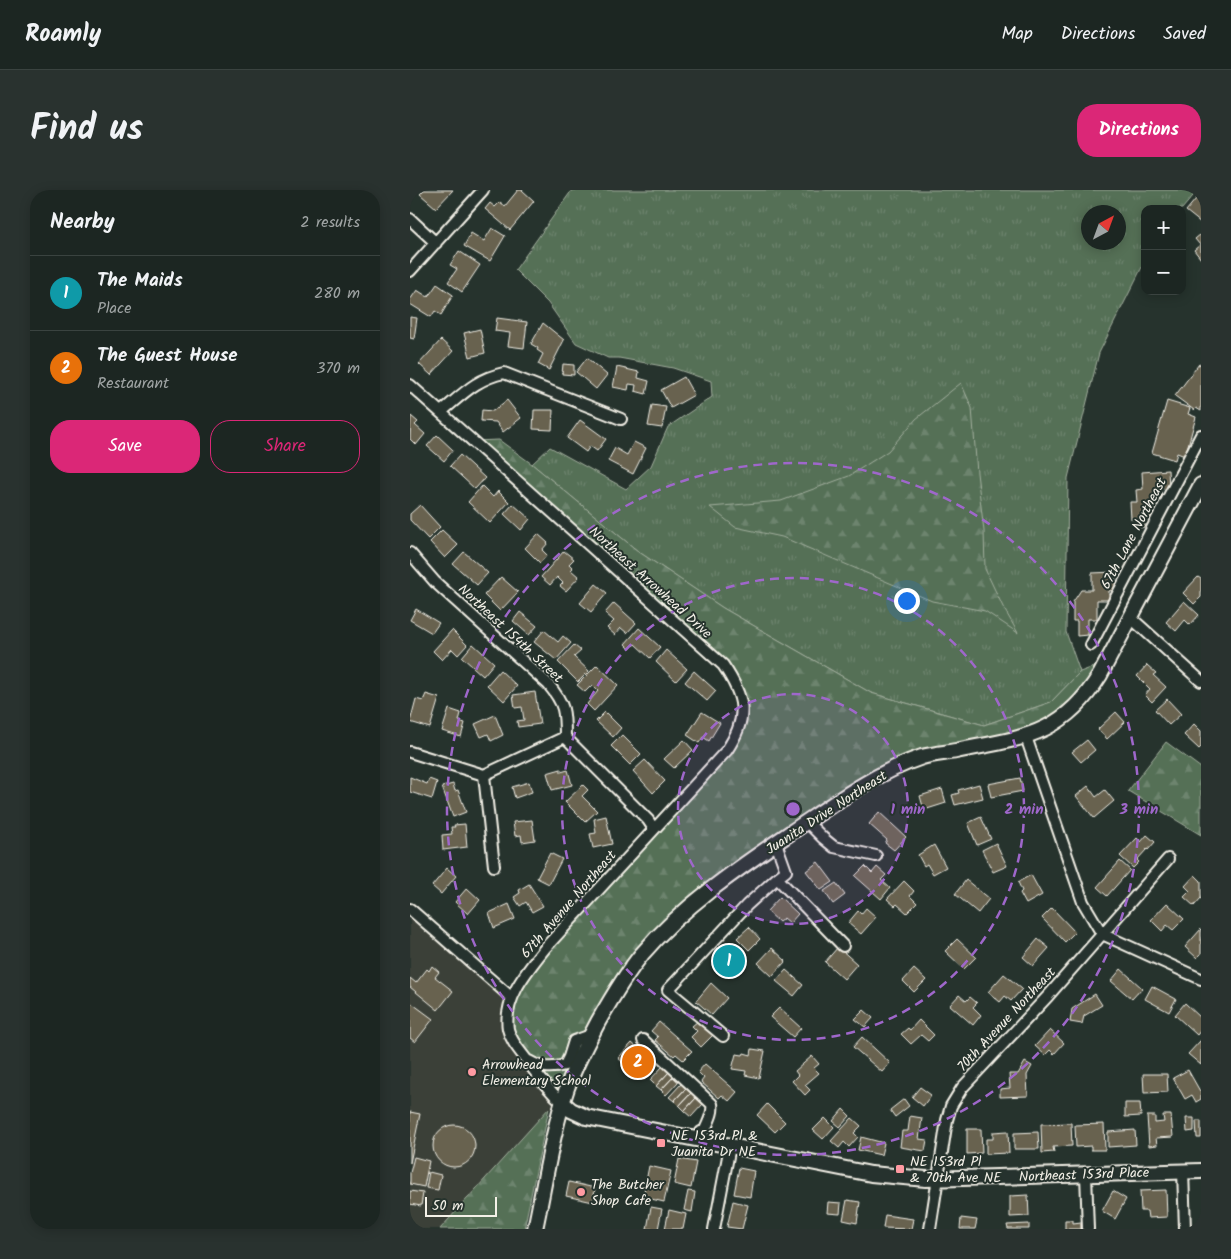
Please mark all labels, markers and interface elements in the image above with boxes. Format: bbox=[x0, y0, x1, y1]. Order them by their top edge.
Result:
text: Roamly bbox=[25, 15, 101, 54]
text: Map bbox=[1001, 20, 1033, 49]
text: Directions bbox=[1061, 20, 1135, 49]
text: Saved bbox=[1163, 20, 1206, 49]
text: Find us bbox=[30, 102, 143, 158]
button: Directions bbox=[1077, 104, 1201, 157]
north arrow bbox=[1081, 205, 1126, 250]
map controls bbox=[1141, 205, 1186, 295]
button: + bbox=[1141, 205, 1186, 250]
text: Nearby bbox=[50, 206, 115, 239]
text: 2 results bbox=[300, 210, 360, 235]
button: − bbox=[1141, 250, 1186, 295]
text: The Maids bbox=[97, 266, 183, 296]
text: 1 bbox=[64, 281, 68, 306]
text: 280 m bbox=[314, 281, 360, 306]
text: Place bbox=[97, 296, 131, 321]
text: The Guest House bbox=[97, 341, 238, 371]
text: 2 bbox=[61, 356, 71, 381]
text: 370 m bbox=[316, 356, 360, 381]
text: Restaurant bbox=[97, 371, 169, 396]
button: Save bbox=[50, 420, 200, 473]
button: Share bbox=[210, 420, 360, 473]
street label: 67th Lane Northeast bbox=[1095, 473, 1173, 593]
street label: Northeast Arrowhead Drive bbox=[584, 521, 717, 645]
street label: Northeast 154th Street bbox=[453, 579, 568, 689]
your location bbox=[894, 588, 920, 614]
street label: Juanita Drive Northeast bbox=[762, 765, 892, 860]
text: 1 min bbox=[891, 798, 925, 822]
text: 2 min bbox=[1004, 798, 1044, 822]
text: 3 min bbox=[1119, 798, 1158, 822]
centre of rings bbox=[784, 800, 802, 818]
street label: 67th Avenue Northeast bbox=[515, 845, 622, 964]
pin: 1 bbox=[713, 942, 745, 980]
street label: 70th Avenue Northeast bbox=[952, 962, 1062, 1077]
pin: 2 bbox=[622, 1043, 654, 1081]
place label: Arrowhead Elementary School bbox=[482, 1054, 591, 1092]
marker: Arrowhead Elementary School bbox=[466, 1066, 478, 1078]
place label: NE 153rd Pl & Juanita Dr NE bbox=[671, 1125, 758, 1163]
marker: NE 153rd Pl & Juanita Dr NE bbox=[655, 1137, 667, 1149]
place label: NE 153rd Pl & 70th Ave NE bbox=[910, 1151, 1002, 1189]
street label: Northeast 153rd Place bbox=[1018, 1162, 1150, 1188]
marker: NE 153rd Pl & 70th Ave NE bbox=[894, 1163, 906, 1175]
place label: The Butcher Shop Cafe bbox=[591, 1174, 665, 1212]
marker: The Butcher Shop Cafe bbox=[575, 1186, 587, 1198]
scale bar bbox=[425, 1194, 498, 1217]
text: 50 m bbox=[432, 1195, 463, 1217]

